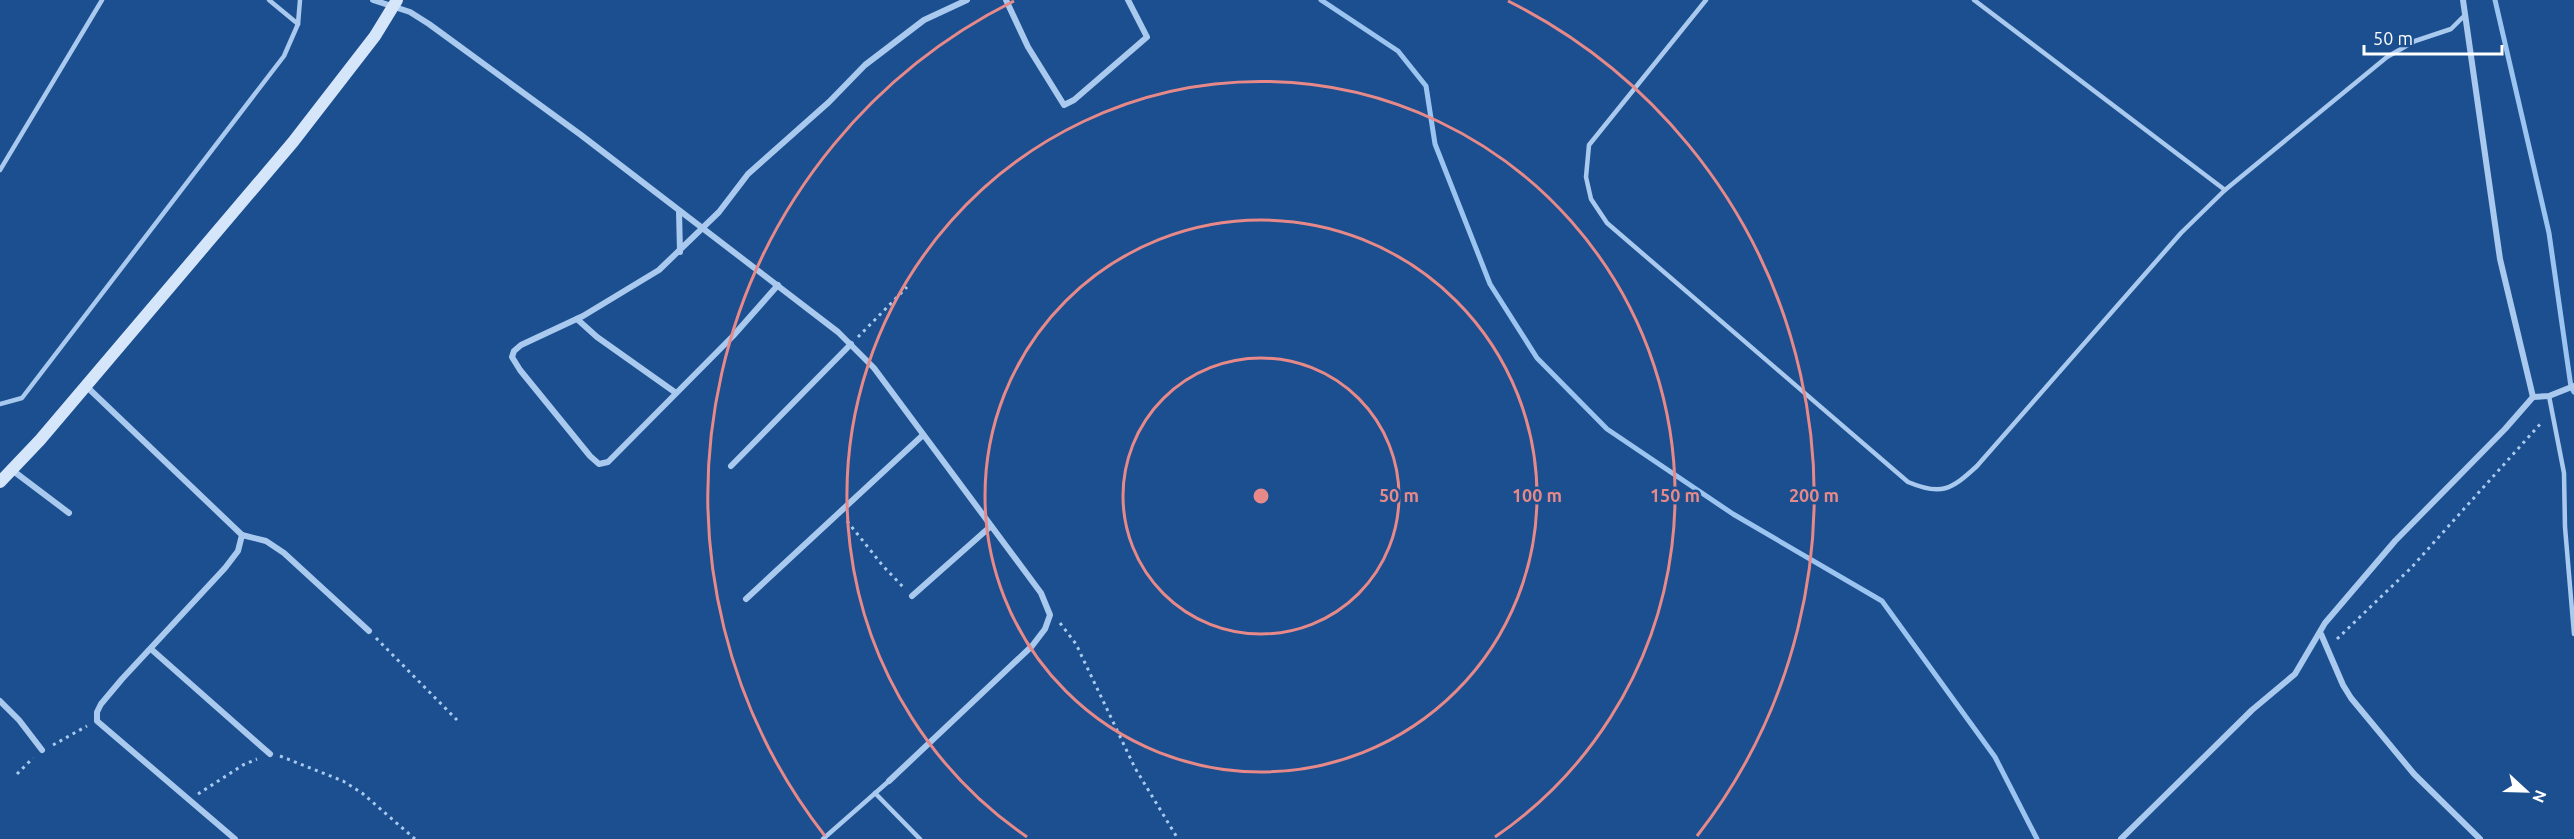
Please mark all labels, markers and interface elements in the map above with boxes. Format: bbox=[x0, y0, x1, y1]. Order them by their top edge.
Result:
scale bar bbox=[2364, 18, 2502, 56]
text: 50 m bbox=[2373, 28, 2413, 48]
text: 50 m bbox=[1379, 485, 1419, 505]
text: 100 m bbox=[1512, 485, 1562, 505]
text: 150 m bbox=[1650, 485, 1700, 505]
text: 200 m bbox=[1789, 485, 1839, 505]
centre of rings bbox=[1251, 486, 1271, 506]
north arrow bbox=[2496, 761, 2556, 821]
text: N bbox=[2529, 788, 2550, 806]

